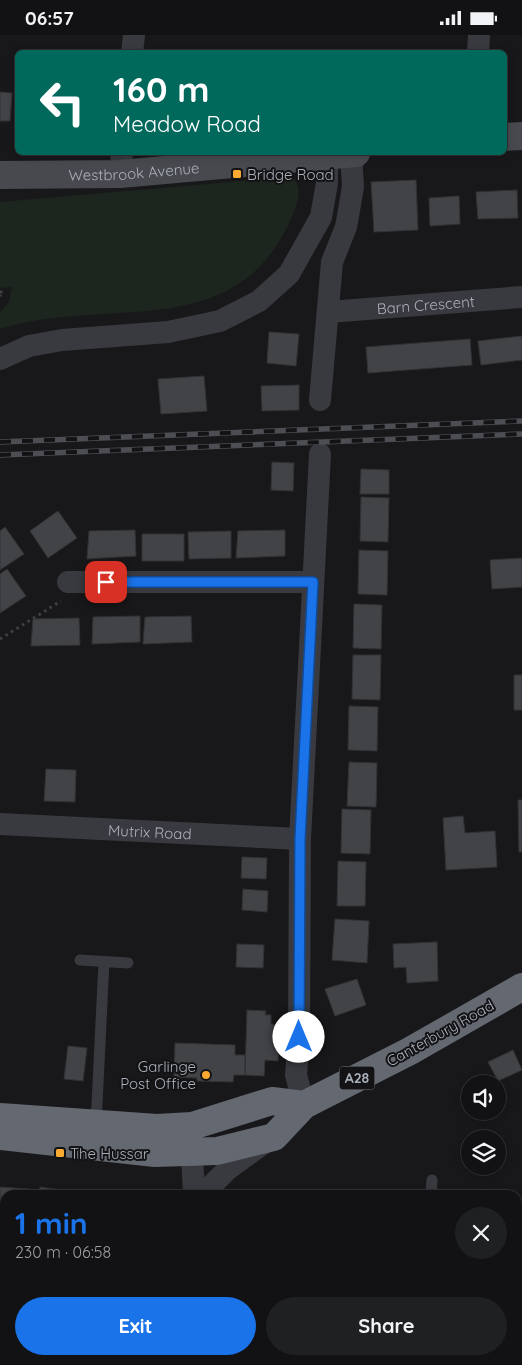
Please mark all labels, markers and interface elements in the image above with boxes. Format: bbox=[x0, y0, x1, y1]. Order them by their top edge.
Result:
text: 06:57 bbox=[25, 6, 74, 30]
text: 160 m bbox=[113, 67, 210, 111]
icon: left bbox=[30, 70, 95, 135]
text: Meadow Road bbox=[113, 110, 261, 138]
street label: Westbrook Avenue bbox=[68, 157, 200, 184]
place label: Bridge Road bbox=[247, 165, 334, 184]
marker: Bridge Road bbox=[231, 168, 243, 180]
street label: Barn Crescent bbox=[376, 291, 475, 318]
pin bbox=[85, 561, 127, 603]
icon: arrive bbox=[92, 568, 120, 596]
street label: Mutrix Road bbox=[108, 820, 192, 843]
street label: Canterbury Road bbox=[383, 996, 497, 1070]
position arrow bbox=[272, 1010, 324, 1062]
place label: Garlinge Post Office bbox=[120, 1057, 196, 1093]
road number: A28 bbox=[340, 1067, 374, 1089]
marker: Garlinge Post Office bbox=[200, 1069, 212, 1081]
map controls bbox=[461, 1075, 506, 1175]
button: sound bbox=[461, 1075, 506, 1120]
button: layers bbox=[461, 1130, 506, 1175]
place label: The Hussar bbox=[70, 1144, 149, 1163]
marker: The Hussar bbox=[54, 1147, 66, 1159]
text: 1 min bbox=[15, 1204, 88, 1242]
button: close bbox=[455, 1207, 507, 1259]
text: 230 m · 06:58 bbox=[15, 1242, 111, 1262]
button: Exit bbox=[15, 1297, 256, 1355]
button: Share bbox=[266, 1297, 507, 1355]

